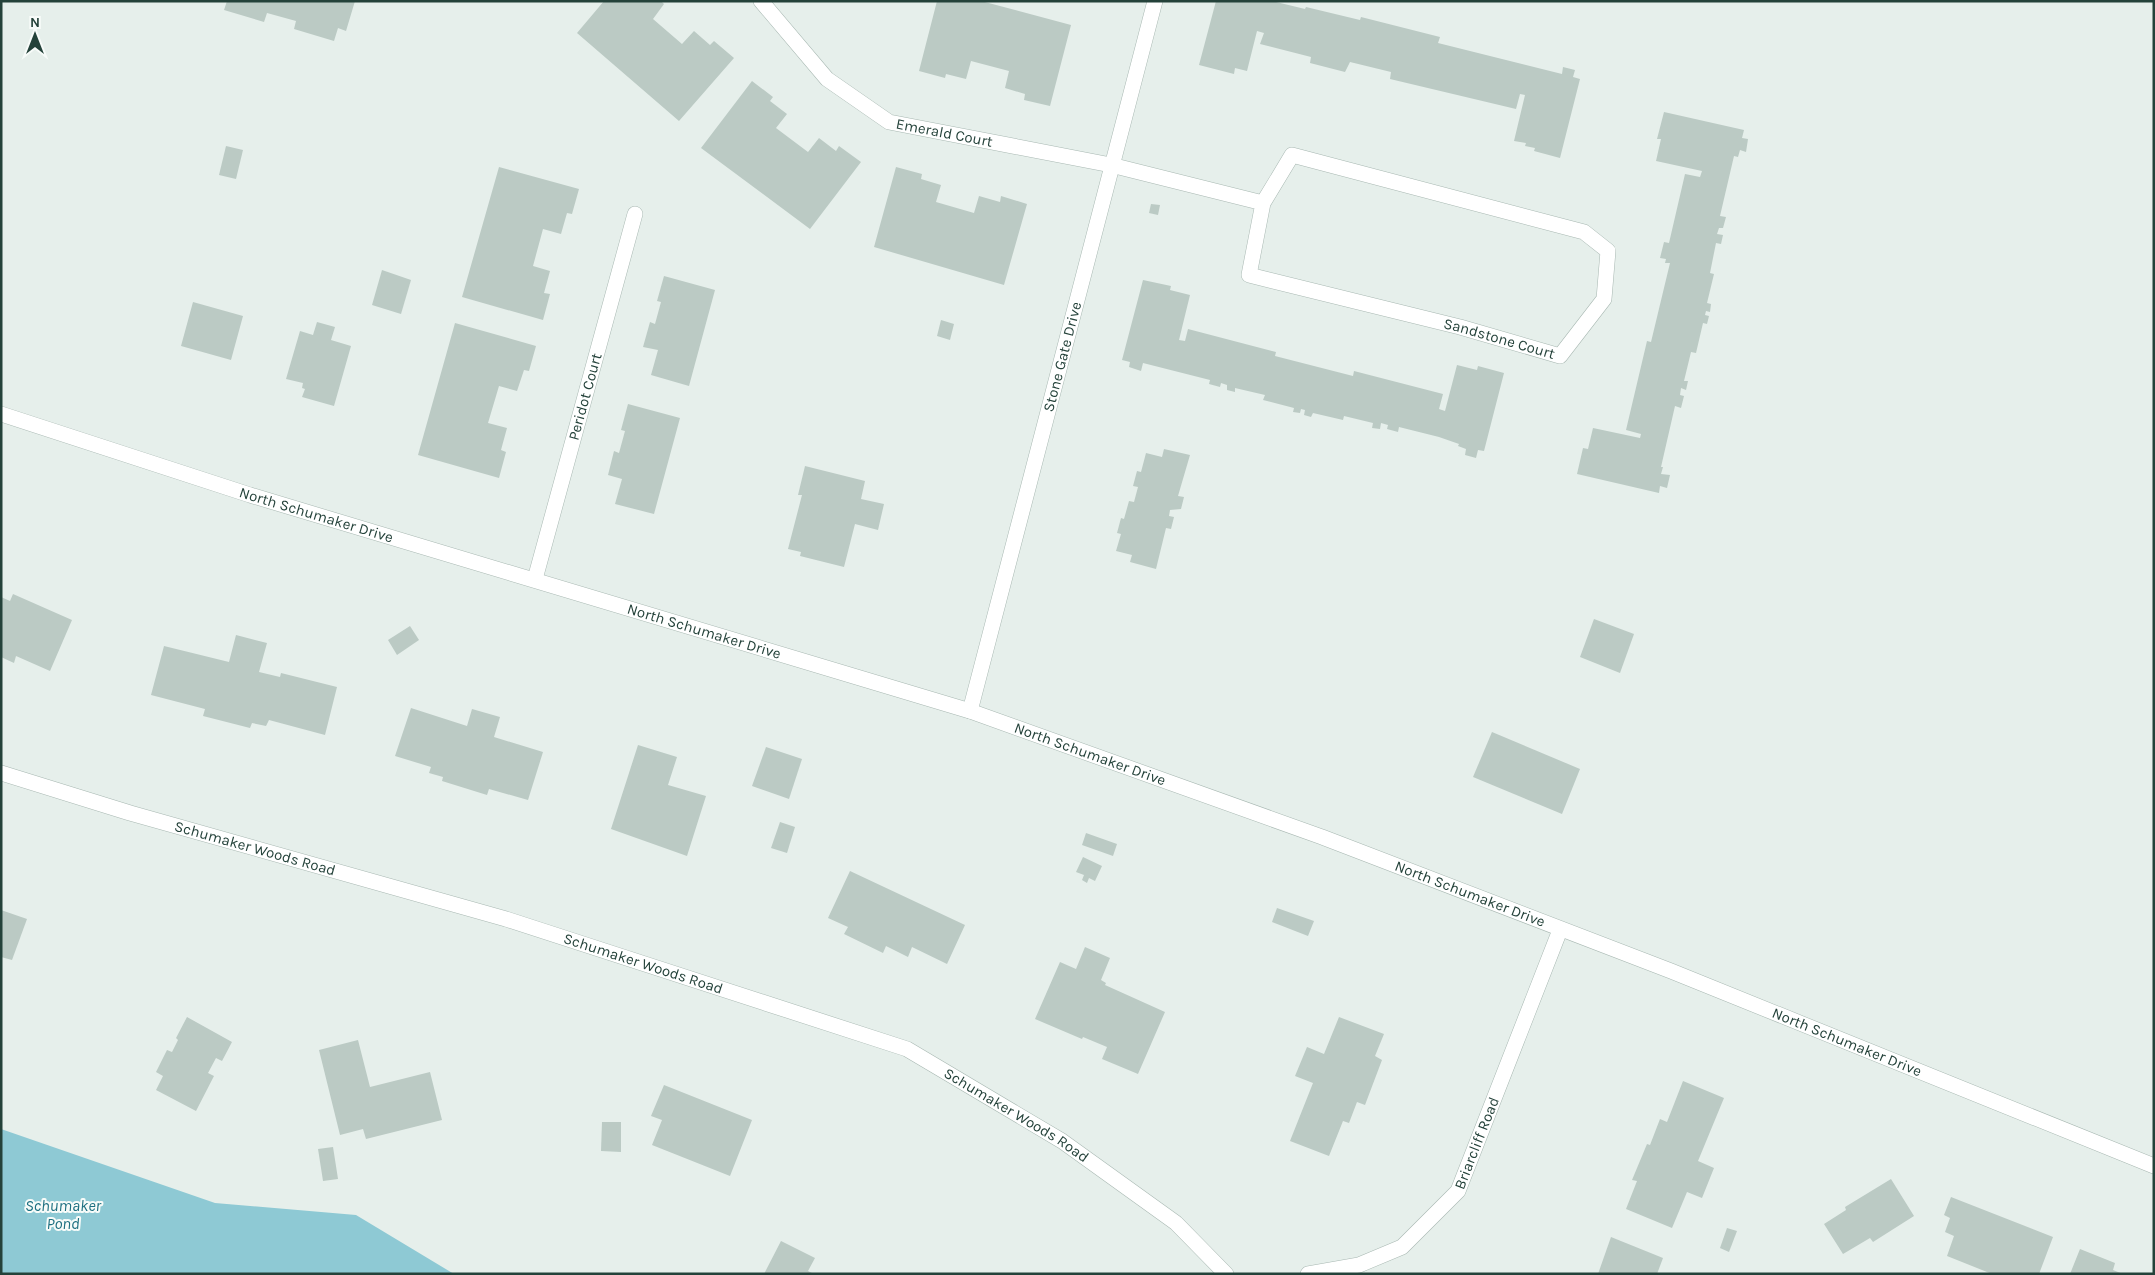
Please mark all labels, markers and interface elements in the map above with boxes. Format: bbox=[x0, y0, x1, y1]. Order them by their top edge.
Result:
north arrow bbox=[10, 10, 60, 60]
text: N bbox=[30, 14, 40, 31]
street label: Emerald Court bbox=[894, 115, 995, 151]
street label: Stone Gate Drive bbox=[1039, 300, 1085, 414]
street label: Sandstone Court bbox=[1442, 314, 1557, 363]
street label: Peridot Court bbox=[564, 351, 606, 442]
street label: North Schumaker Drive bbox=[237, 483, 395, 546]
street label: North Schumaker Drive bbox=[625, 600, 783, 663]
street label: North Schumaker Drive bbox=[1012, 719, 1168, 789]
street label: Schumaker Woods Road bbox=[172, 817, 338, 880]
street label: North Schumaker Drive bbox=[1392, 857, 1548, 931]
street label: Schumaker Woods Road bbox=[561, 929, 725, 998]
street label: North Schumaker Drive bbox=[1770, 1004, 1924, 1080]
street label: Schumaker Woods Road bbox=[941, 1064, 1092, 1166]
street label: Briarcliff Road bbox=[1451, 1094, 1503, 1192]
water label: Schumaker Pond bbox=[25, 1196, 102, 1233]

